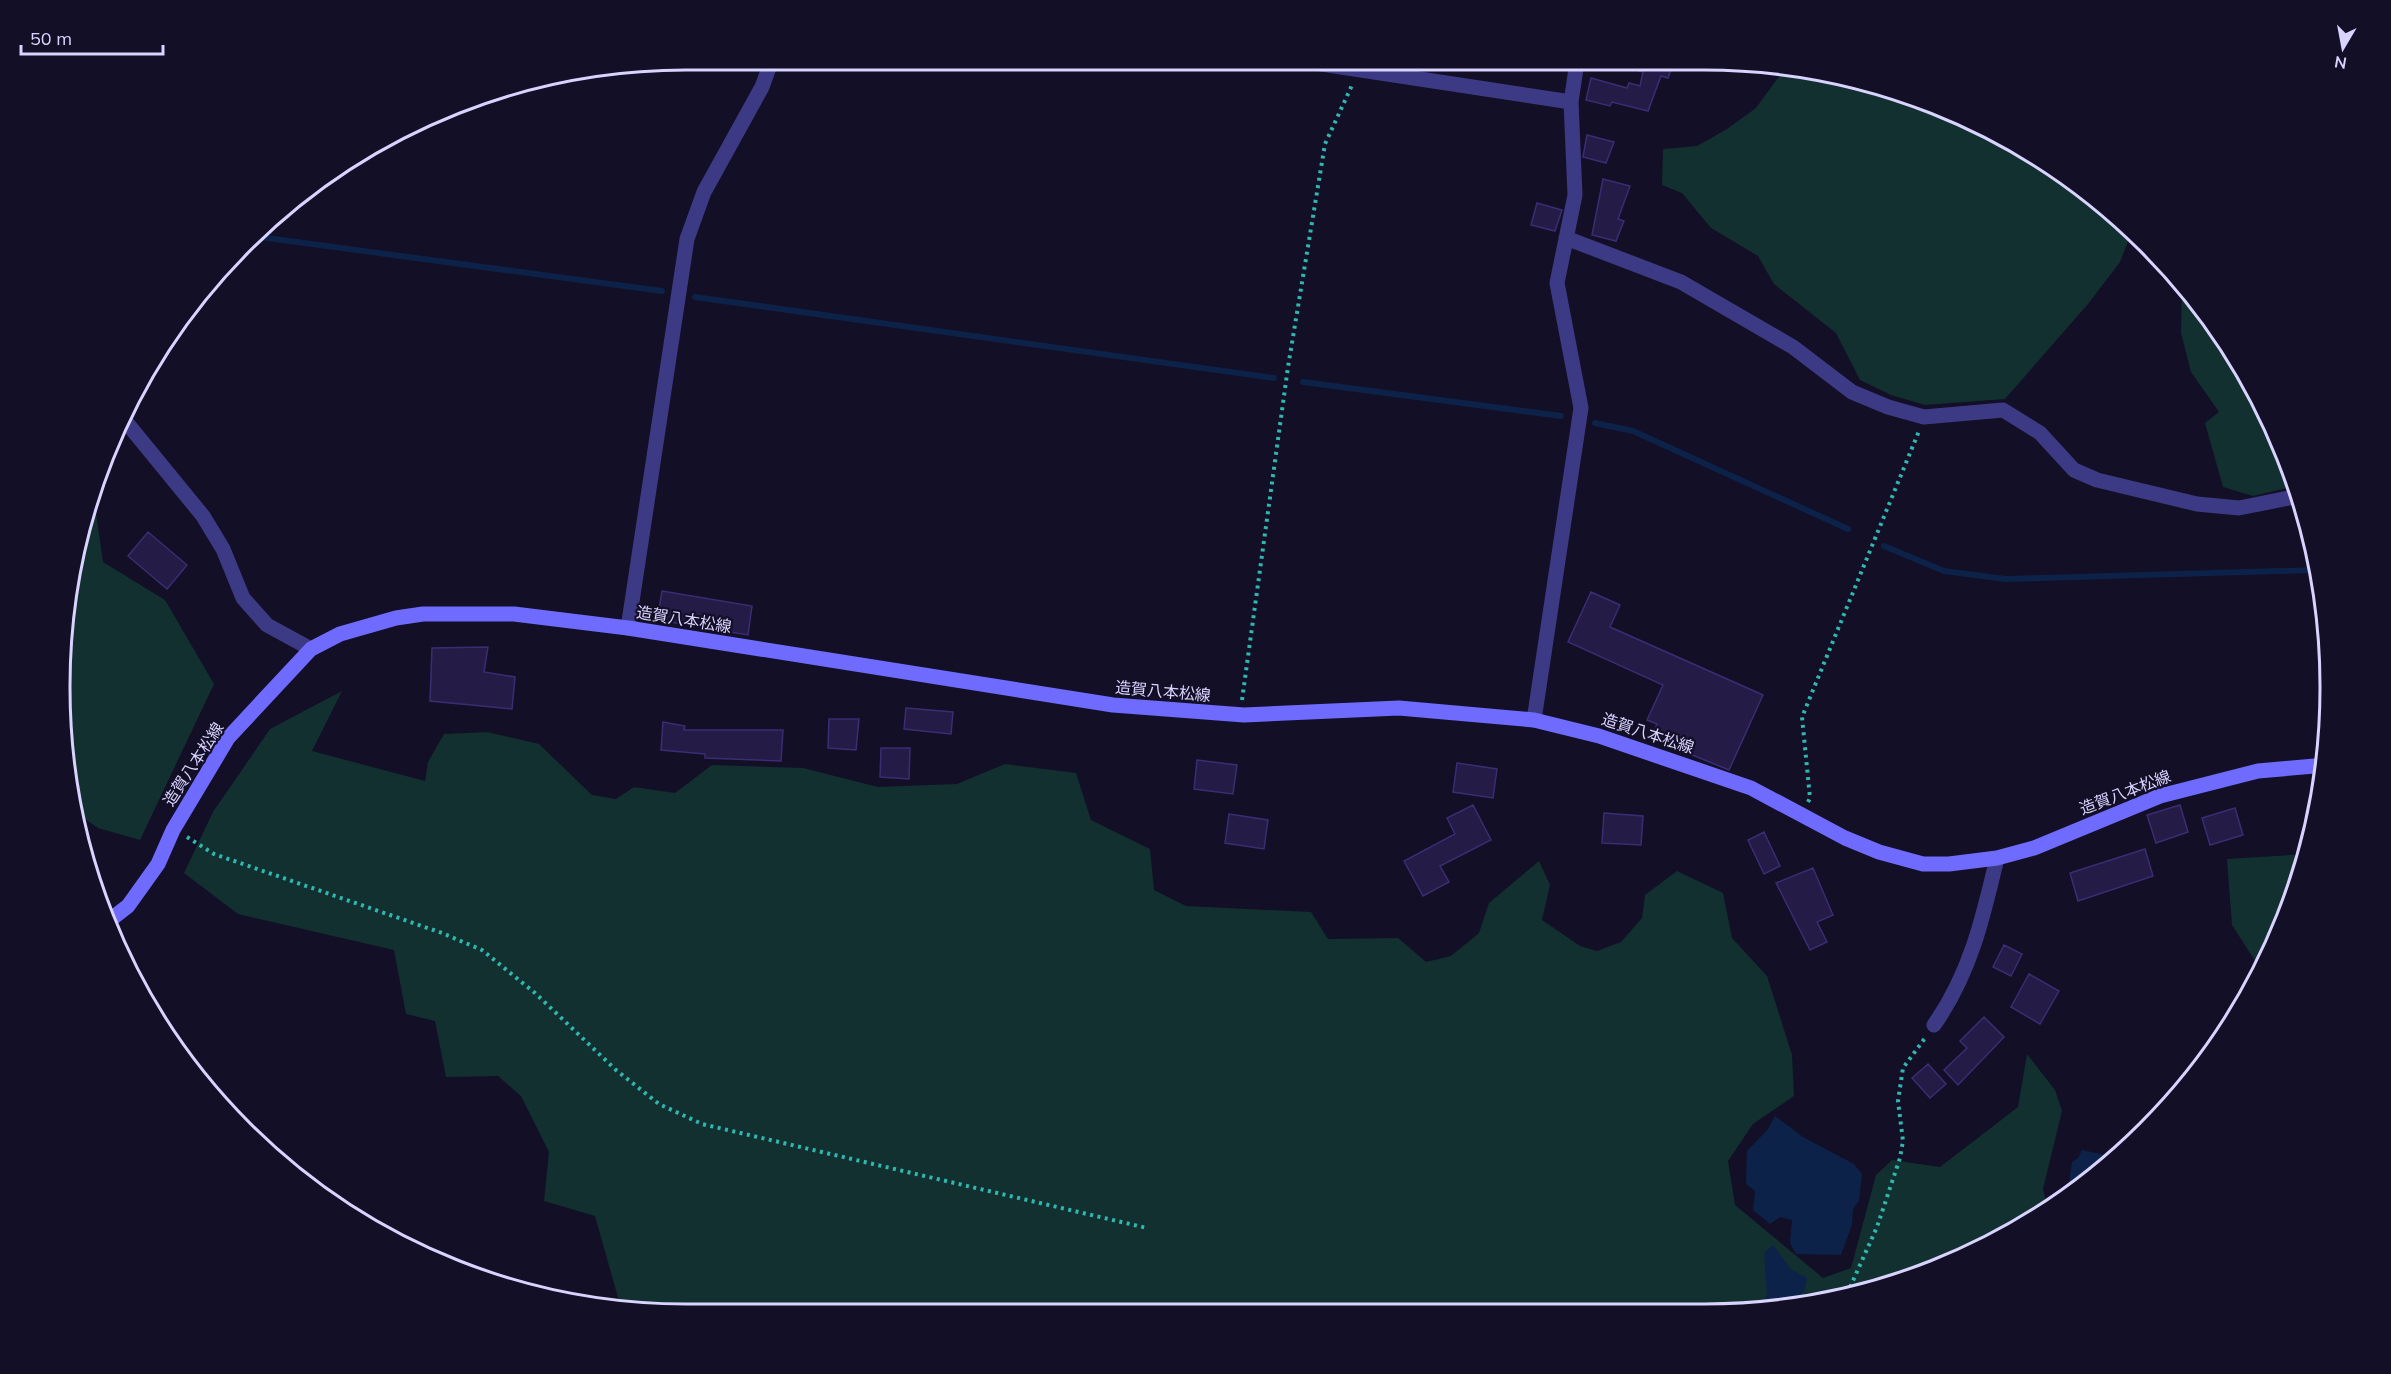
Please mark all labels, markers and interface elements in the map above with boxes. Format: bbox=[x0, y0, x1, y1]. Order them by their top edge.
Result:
scale bar bbox=[21, 18, 164, 56]
north arrow bbox=[2313, 18, 2373, 78]
text: 50 m bbox=[30, 27, 72, 50]
text: N bbox=[2333, 52, 2348, 74]
street label: 造賀八本松線 bbox=[635, 602, 733, 636]
street label: 造賀八本松線 bbox=[1114, 677, 1212, 705]
street label: 造賀八本松線 bbox=[1599, 709, 1697, 757]
street label: 造賀八本松線 bbox=[158, 718, 228, 810]
street label: 造賀八本松線 bbox=[2077, 765, 2173, 819]

